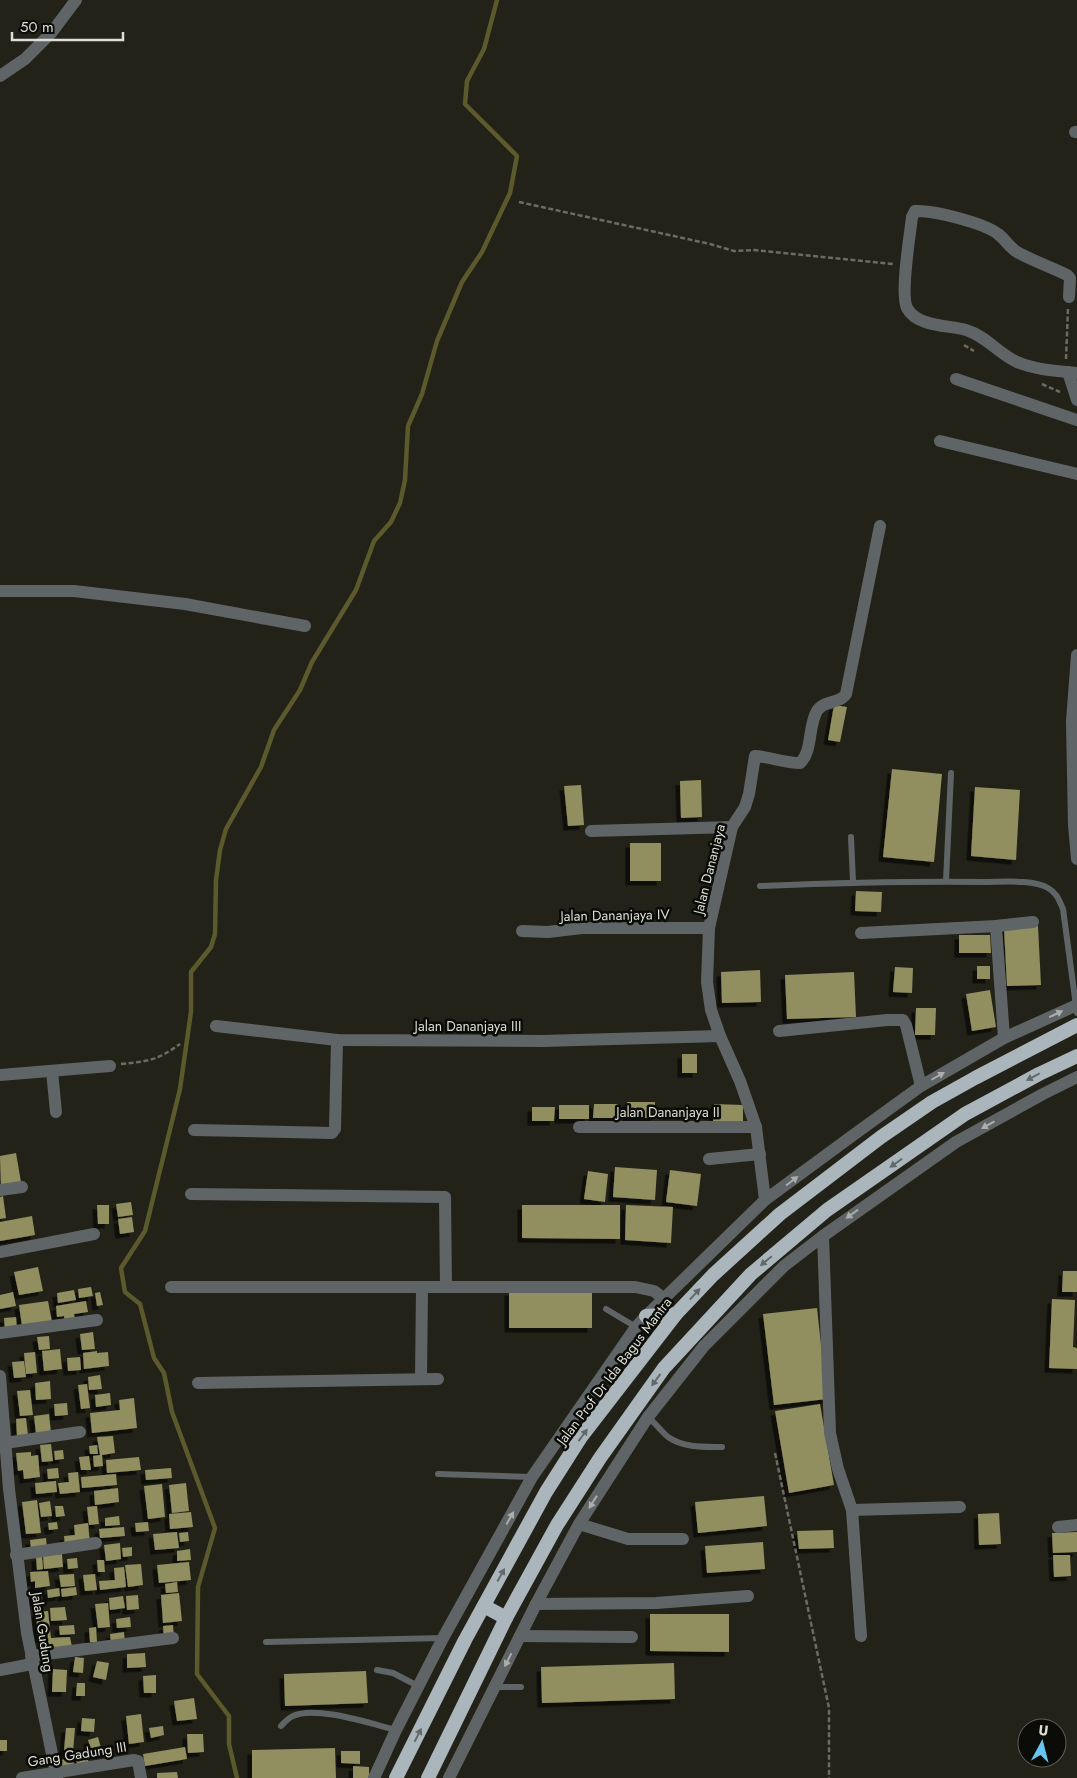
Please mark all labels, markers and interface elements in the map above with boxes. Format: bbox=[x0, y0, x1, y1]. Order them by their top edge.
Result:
scale bar bbox=[12, 10, 124, 42]
text: 50 m bbox=[20, 16, 54, 38]
street label: Jalan Dananjaya bbox=[688, 822, 730, 918]
street label: Jalan Dananjaya IV bbox=[558, 904, 671, 926]
one-way arrow bbox=[1049, 1010, 1063, 1018]
street label: Jalan Dananjaya III bbox=[413, 1016, 521, 1036]
one-way arrow bbox=[931, 1072, 945, 1081]
one-way arrow bbox=[1026, 1073, 1040, 1081]
street label: Jalan Dananjaya II bbox=[614, 1102, 720, 1122]
one-way arrow bbox=[980, 1121, 995, 1129]
one-way arrow bbox=[889, 1158, 902, 1168]
one-way arrow bbox=[785, 1176, 799, 1186]
one-way arrow bbox=[845, 1209, 859, 1219]
one-way arrow bbox=[760, 1256, 773, 1267]
one-way arrow bbox=[689, 1288, 701, 1300]
street label: Jalan Prof Dr Ida Bagus Mantra bbox=[551, 1293, 676, 1451]
one-way arrow bbox=[650, 1373, 661, 1386]
one-way arrow bbox=[578, 1428, 588, 1442]
one-way arrow bbox=[589, 1495, 598, 1508]
one-way arrow bbox=[505, 1511, 514, 1524]
one-way arrow bbox=[497, 1567, 505, 1582]
street label: Jalan Gudung bbox=[27, 1589, 59, 1673]
one-way arrow bbox=[504, 1653, 512, 1667]
north arrow bbox=[1017, 1718, 1067, 1768]
text: U bbox=[1037, 1720, 1050, 1741]
one-way arrow bbox=[414, 1727, 422, 1742]
street label: Gang Gadung III bbox=[26, 1736, 128, 1772]

